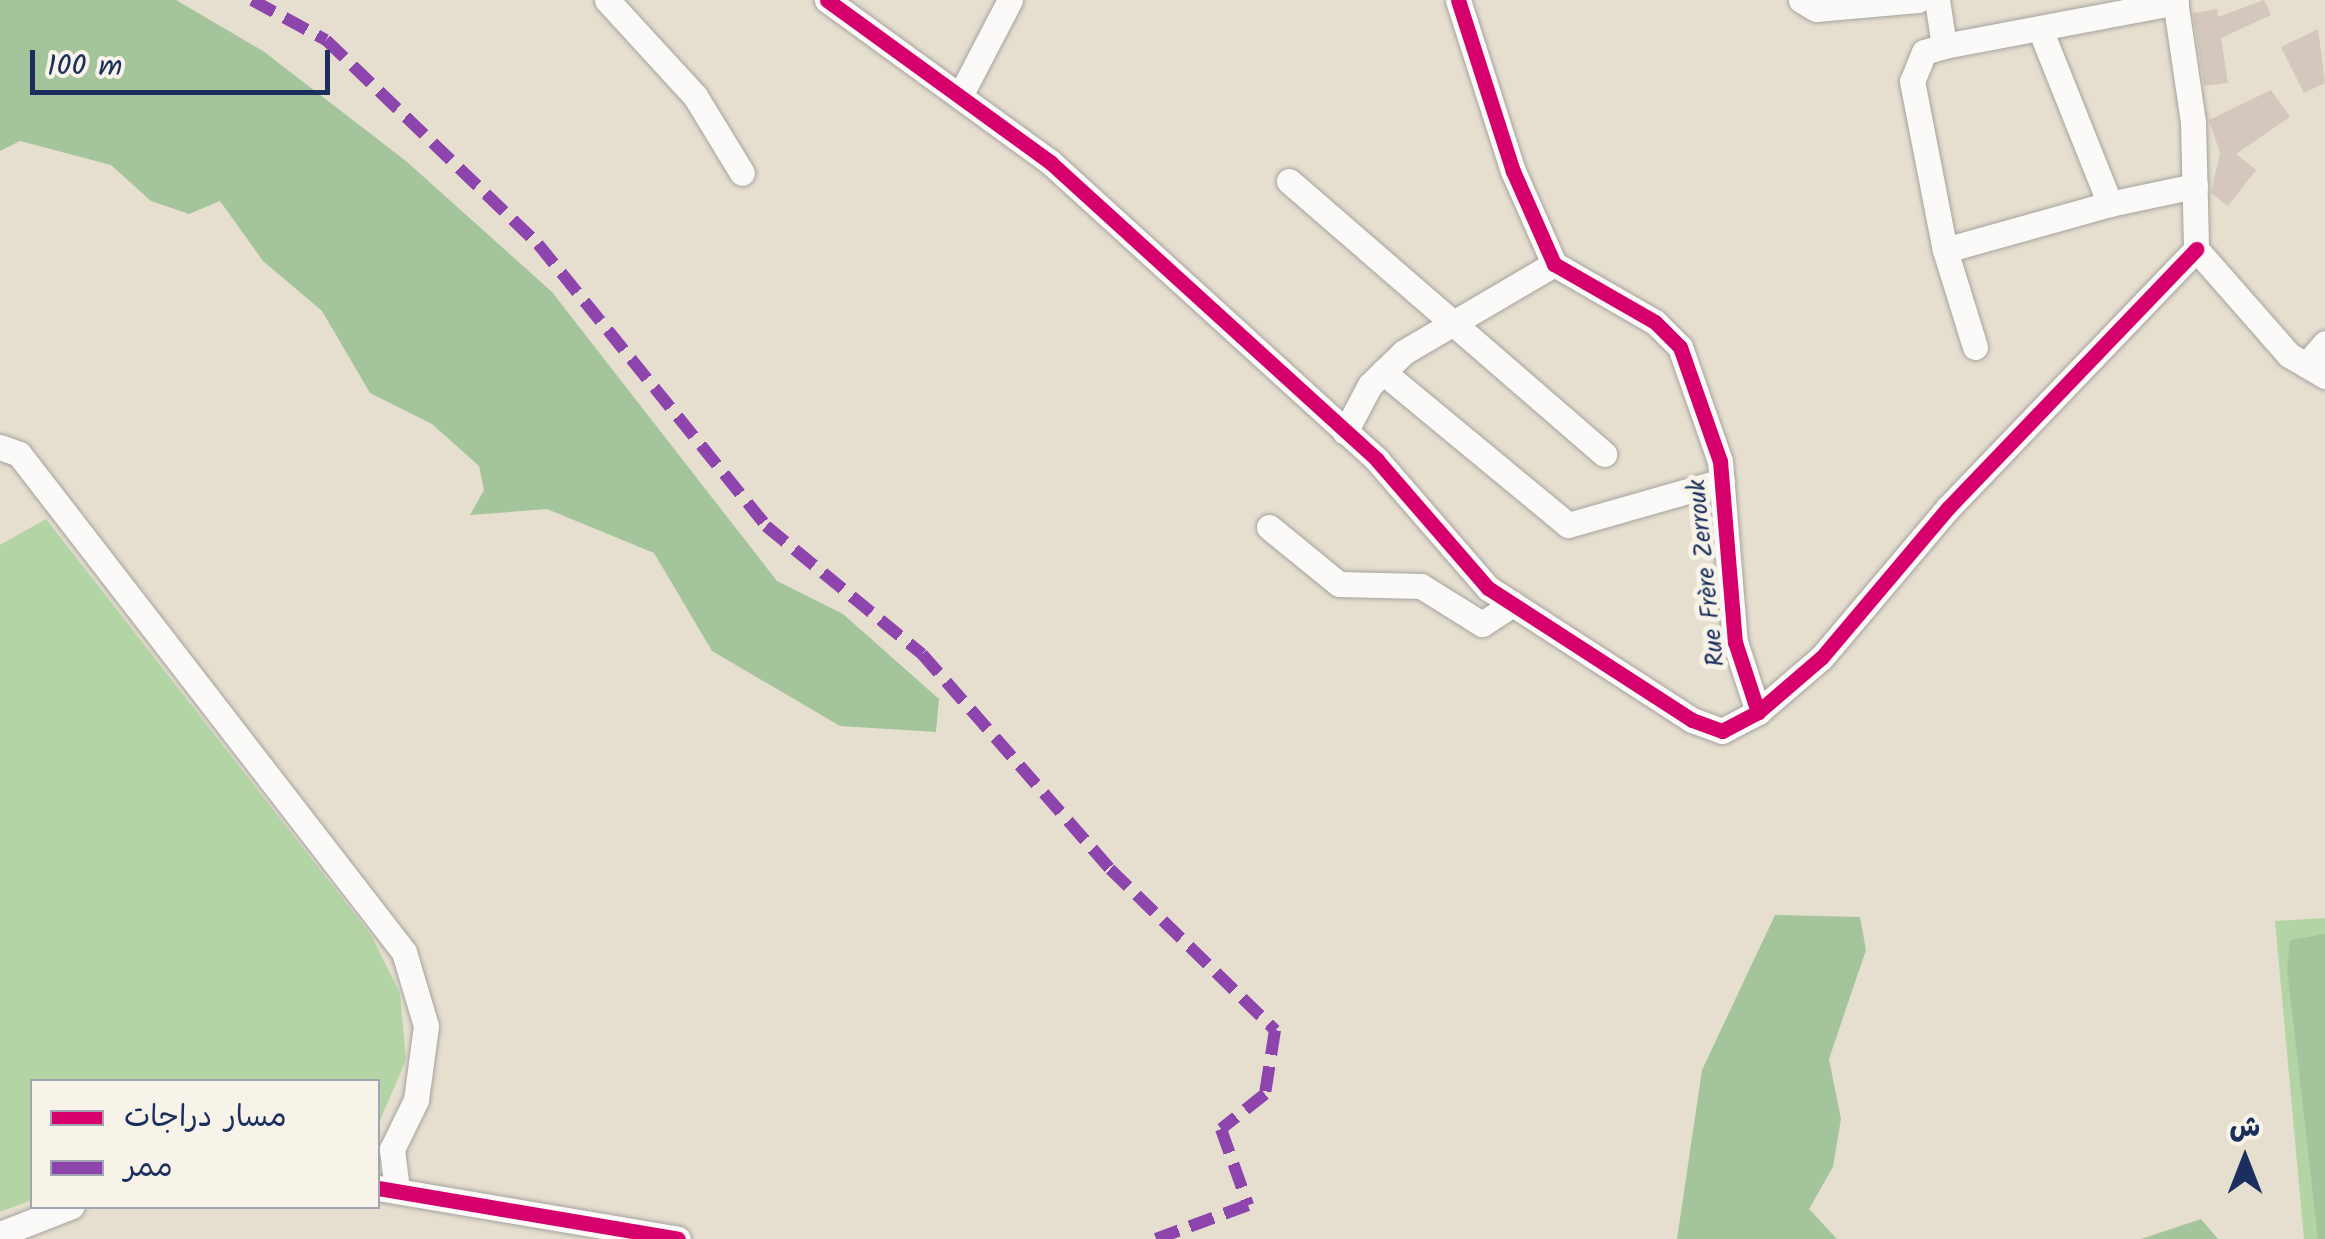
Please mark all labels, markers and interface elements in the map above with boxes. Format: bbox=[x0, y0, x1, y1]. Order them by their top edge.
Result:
scale bar bbox=[35, 30, 335, 92]
text: 100 m bbox=[47, 43, 122, 91]
street label: Rue Frère Zerrouk bbox=[1682, 478, 1732, 668]
legend bbox=[30, 1079, 380, 1209]
text: مسار دراجات bbox=[124, 1094, 287, 1142]
text: ش bbox=[2230, 1106, 2260, 1151]
north arrow bbox=[2195, 1109, 2295, 1209]
text: ممر bbox=[124, 1144, 173, 1192]

